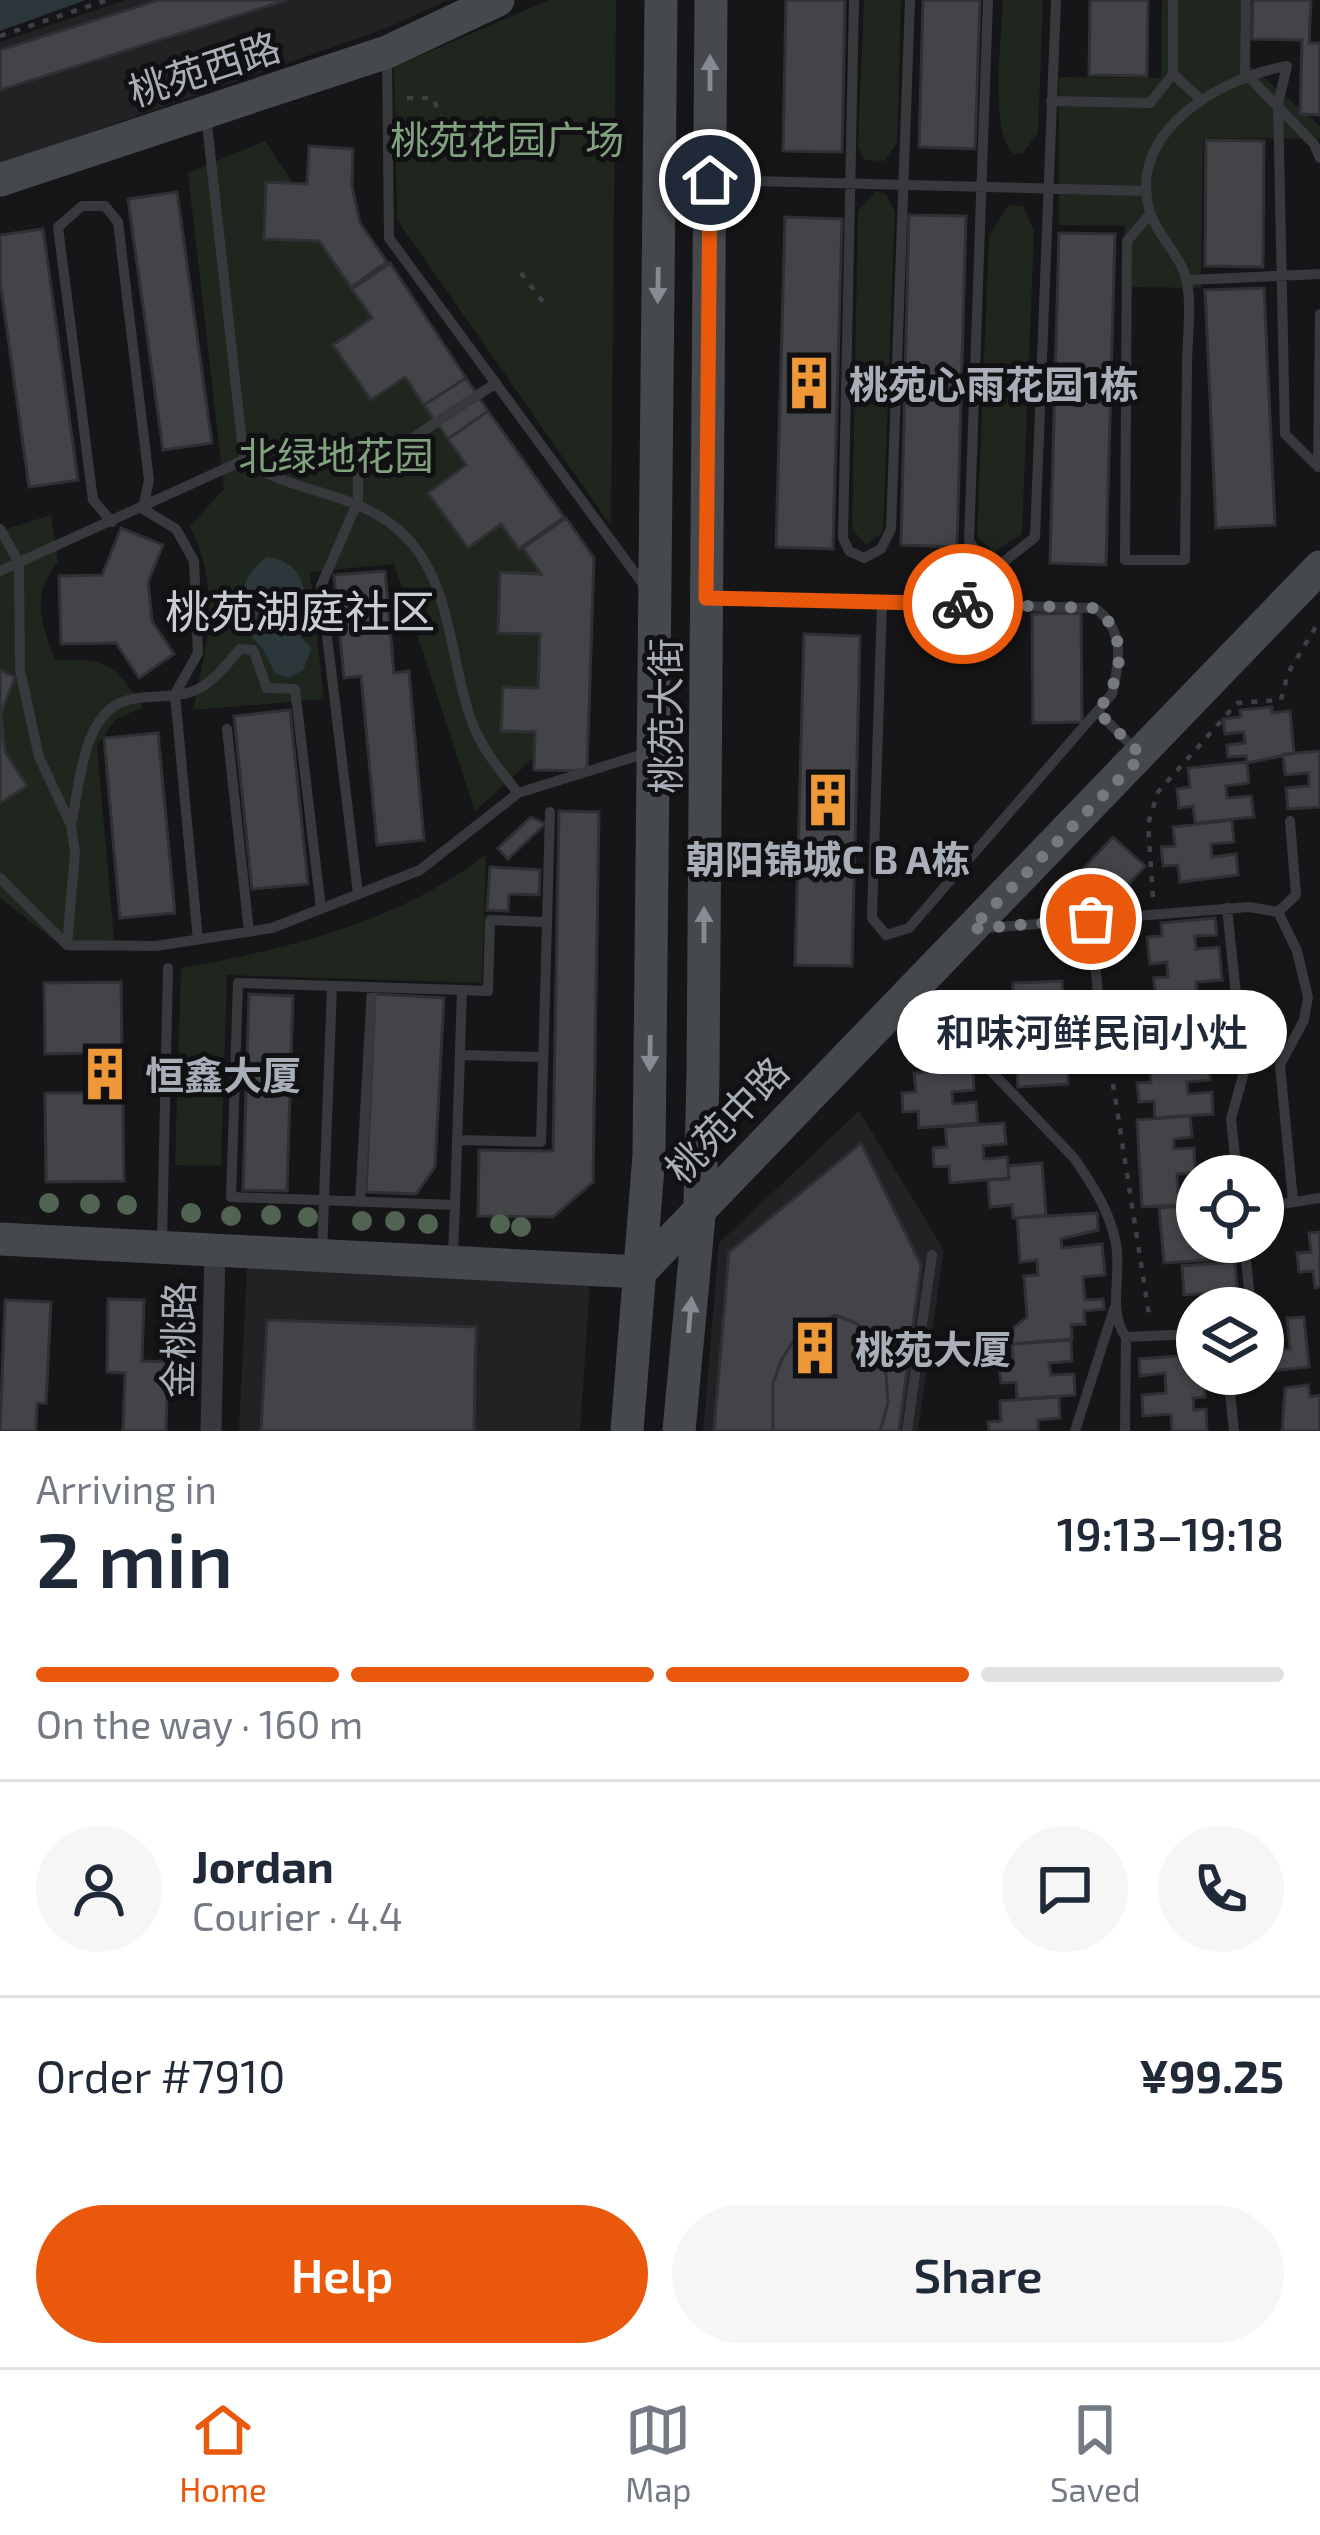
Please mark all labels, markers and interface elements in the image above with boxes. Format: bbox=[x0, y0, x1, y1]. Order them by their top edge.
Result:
street label: 桃苑西路 bbox=[123, 22, 285, 114]
one-way arrow bbox=[700, 53, 720, 91]
park label: 桃苑花园广场 bbox=[390, 115, 624, 162]
pin bbox=[659, 129, 761, 231]
icon: home bbox=[677, 147, 743, 213]
one-way arrow bbox=[648, 267, 668, 305]
building icon: 桃苑心雨花园1栋 bbox=[780, 354, 838, 412]
place label: 桃苑心雨花园1栋 bbox=[849, 360, 1139, 407]
park label: 北绿地花园 bbox=[238, 431, 434, 478]
courier bbox=[903, 544, 1023, 664]
icon: bike bbox=[930, 571, 996, 637]
district label: 桃苑湖庭社区 bbox=[165, 583, 435, 637]
street label: 桃苑大街 bbox=[641, 638, 688, 794]
building icon: 朝阳锦城C B A栋 bbox=[799, 771, 857, 829]
place label: 朝阳锦城C B A栋 bbox=[686, 835, 970, 882]
pin bbox=[1040, 868, 1142, 970]
icon: bag bbox=[1058, 886, 1124, 952]
one-way arrow bbox=[694, 905, 714, 943]
callout: 和味河鲜民间小灶 bbox=[896, 991, 1286, 1075]
text: 和味河鲜民间小灶 bbox=[936, 1008, 1248, 1055]
one-way arrow bbox=[641, 1035, 660, 1073]
building icon: 恒鑫大厦 bbox=[76, 1045, 134, 1103]
street label: 桃苑中路 bbox=[655, 1047, 797, 1191]
place label: 恒鑫大厦 bbox=[145, 1051, 301, 1098]
map controls bbox=[1176, 1155, 1284, 1395]
button: locate bbox=[1176, 1155, 1284, 1263]
street label: 金桃路 bbox=[152, 1281, 202, 1399]
button: layers bbox=[1176, 1287, 1284, 1395]
one-way arrow bbox=[681, 1295, 700, 1333]
building icon: 桃苑大厦 bbox=[786, 1319, 844, 1377]
place label: 桃苑大厦 bbox=[855, 1325, 1011, 1372]
text: Arriving in bbox=[36, 1465, 217, 1512]
text: 19:13–19:18 bbox=[1057, 1506, 1284, 1560]
text: 2 min bbox=[36, 1510, 233, 1604]
text: On the way · 160 m bbox=[36, 1700, 363, 1747]
button: person bbox=[36, 1826, 162, 1952]
button: chat bbox=[1002, 1826, 1128, 1952]
button: phone bbox=[1158, 1826, 1284, 1952]
text: Jordan bbox=[192, 1838, 334, 1892]
text: Courier · 4.4 bbox=[192, 1892, 403, 1939]
text: Order #7910 bbox=[36, 2048, 285, 2102]
text: ¥99.25 bbox=[1139, 2048, 1284, 2102]
button: Help bbox=[36, 2205, 648, 2343]
button: Share bbox=[672, 2205, 1284, 2343]
tab: Home bbox=[179, 2397, 267, 2509]
tab: Map bbox=[625, 2397, 692, 2509]
tab: Saved bbox=[1050, 2397, 1141, 2509]

